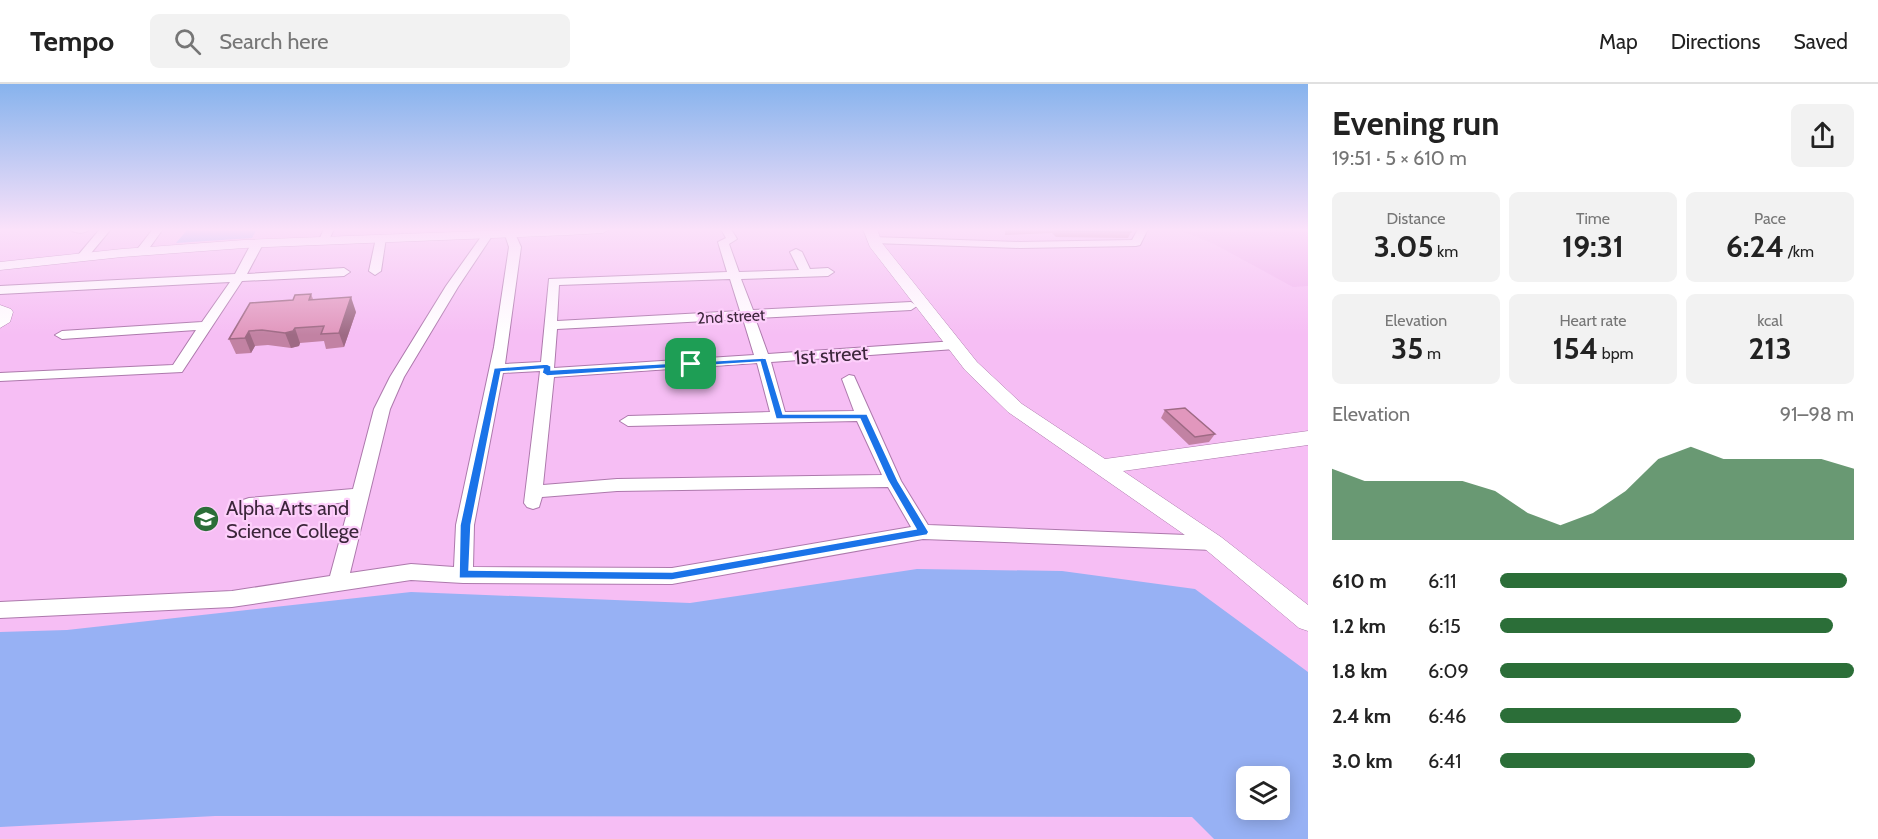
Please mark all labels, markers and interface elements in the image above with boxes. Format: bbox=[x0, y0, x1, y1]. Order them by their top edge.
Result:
search box bbox=[150, 14, 570, 68]
text: Tempo bbox=[30, 24, 114, 58]
icon: search bbox=[171, 25, 204, 58]
text: Search here bbox=[219, 28, 329, 55]
text: Map bbox=[1599, 29, 1638, 54]
text: Directions bbox=[1671, 29, 1760, 54]
text: Saved bbox=[1793, 29, 1848, 54]
text: Evening run bbox=[1332, 103, 1499, 143]
button: share bbox=[1791, 104, 1854, 167]
text: 19:51 · 5 × 610 m bbox=[1332, 146, 1467, 170]
text: Distance bbox=[1387, 209, 1445, 228]
text: Time bbox=[1576, 209, 1610, 228]
text: Pace bbox=[1754, 209, 1786, 228]
text: 3.05 bbox=[1374, 228, 1434, 265]
text: 19:31 bbox=[1562, 228, 1624, 265]
text: 6:24 bbox=[1726, 228, 1784, 265]
text: km bbox=[1434, 242, 1458, 261]
text: /km bbox=[1784, 242, 1814, 261]
street label: 2nd street bbox=[696, 305, 766, 328]
text: Elevation bbox=[1385, 311, 1447, 330]
text: Heart rate bbox=[1560, 311, 1626, 330]
text: kcal bbox=[1757, 311, 1783, 330]
text: 35 bbox=[1391, 330, 1423, 367]
text: 154 bbox=[1552, 330, 1598, 367]
text: 213 bbox=[1748, 330, 1792, 367]
pin bbox=[665, 338, 716, 389]
street label: 1st street bbox=[793, 340, 869, 370]
text: m bbox=[1423, 344, 1441, 363]
text: bpm bbox=[1598, 344, 1634, 363]
icon: arrive bbox=[674, 347, 707, 380]
text: Elevation bbox=[1332, 402, 1410, 426]
text: 91–98 m bbox=[1780, 402, 1854, 426]
place label: Alpha Arts and Science College bbox=[226, 496, 359, 543]
school or university icon: Alpha Arts and Science College bbox=[191, 504, 221, 534]
text: 610 m bbox=[1332, 569, 1387, 593]
text: 6:11 bbox=[1428, 569, 1457, 593]
text: 1.2 km bbox=[1332, 614, 1386, 638]
text: 6:15 bbox=[1428, 614, 1461, 638]
text: 1.8 km bbox=[1332, 659, 1387, 683]
text: 6:09 bbox=[1428, 659, 1469, 683]
text: 2.4 km bbox=[1332, 704, 1391, 728]
text: 6:46 bbox=[1428, 704, 1466, 728]
text: 3.0 km bbox=[1332, 749, 1393, 773]
text: 6:41 bbox=[1428, 749, 1462, 773]
map controls bbox=[1236, 766, 1290, 820]
button: layers bbox=[1236, 766, 1290, 820]

